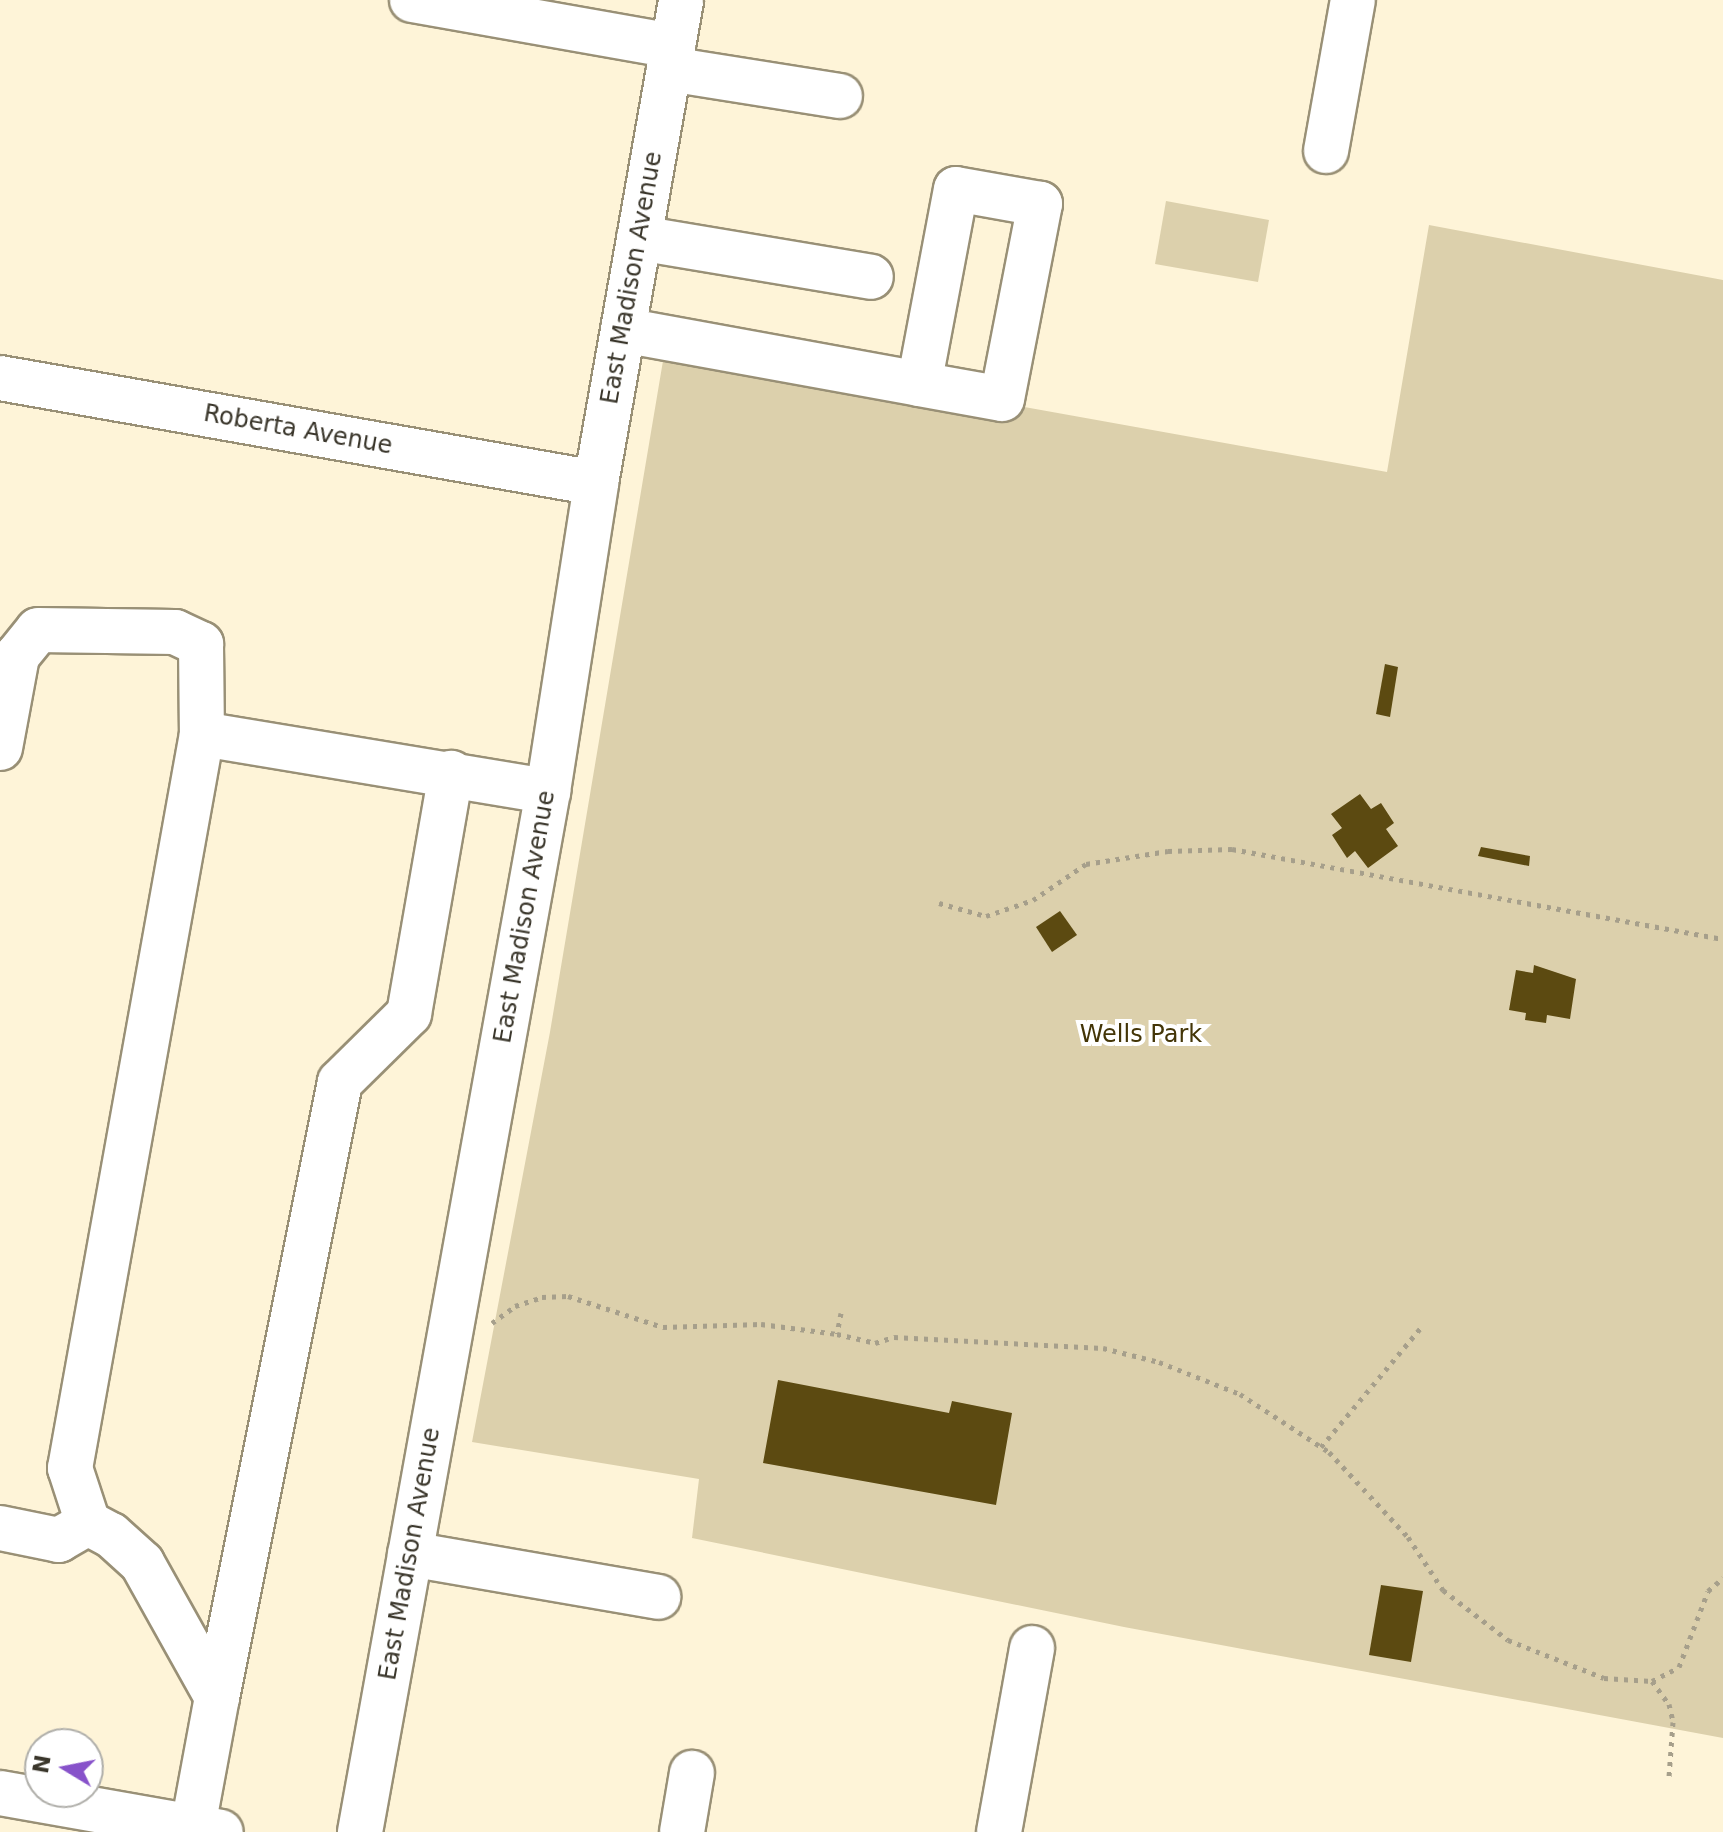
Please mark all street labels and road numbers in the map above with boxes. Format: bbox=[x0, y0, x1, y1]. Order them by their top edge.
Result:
street label: East Madison Avenue bbox=[596, 149, 668, 407]
street label: Roberta Avenue bbox=[201, 399, 395, 461]
street label: East Madison Avenue bbox=[489, 788, 561, 1046]
street label: East Madison Avenue bbox=[374, 1425, 446, 1683]

